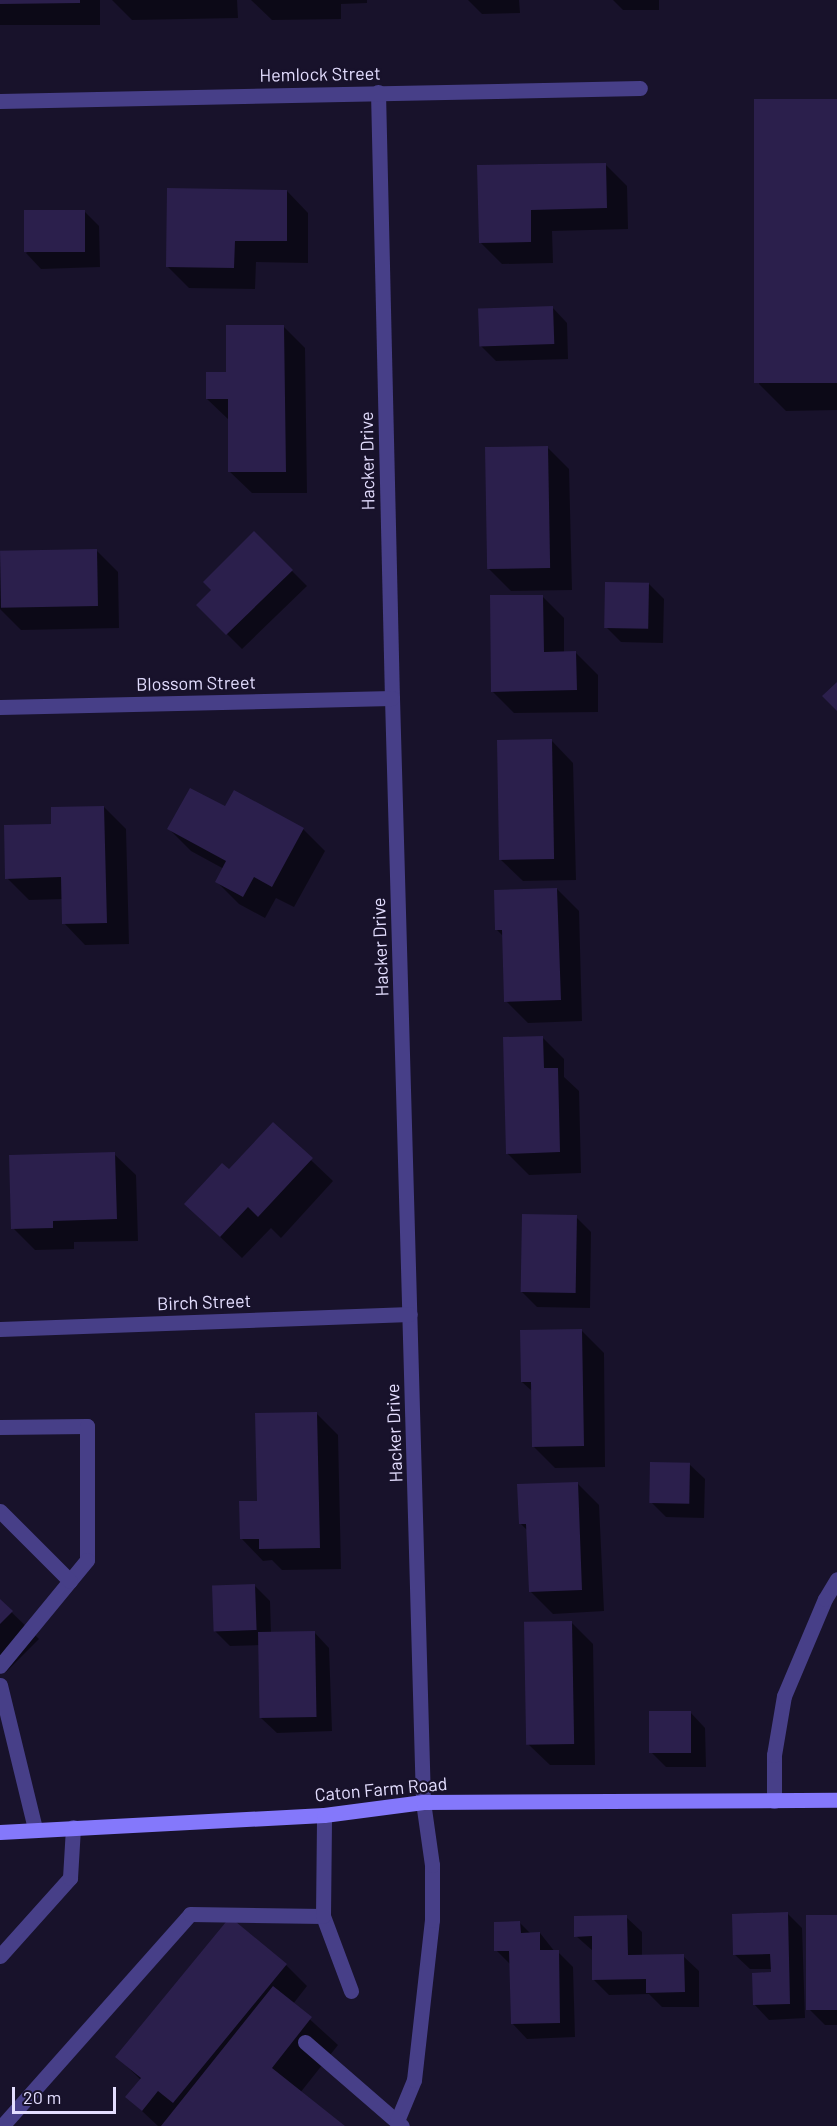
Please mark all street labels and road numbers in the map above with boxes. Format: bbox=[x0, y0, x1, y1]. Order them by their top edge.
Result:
street label: Hemlock Street bbox=[259, 62, 381, 86]
street label: Hacker Drive bbox=[355, 411, 379, 511]
street label: Blossom Street bbox=[136, 671, 256, 695]
street label: Hacker Drive bbox=[367, 897, 393, 997]
street label: Birch Street bbox=[157, 1290, 251, 1314]
street label: Hacker Drive bbox=[381, 1383, 407, 1483]
street label: Caton Farm Road bbox=[314, 1772, 448, 1806]

